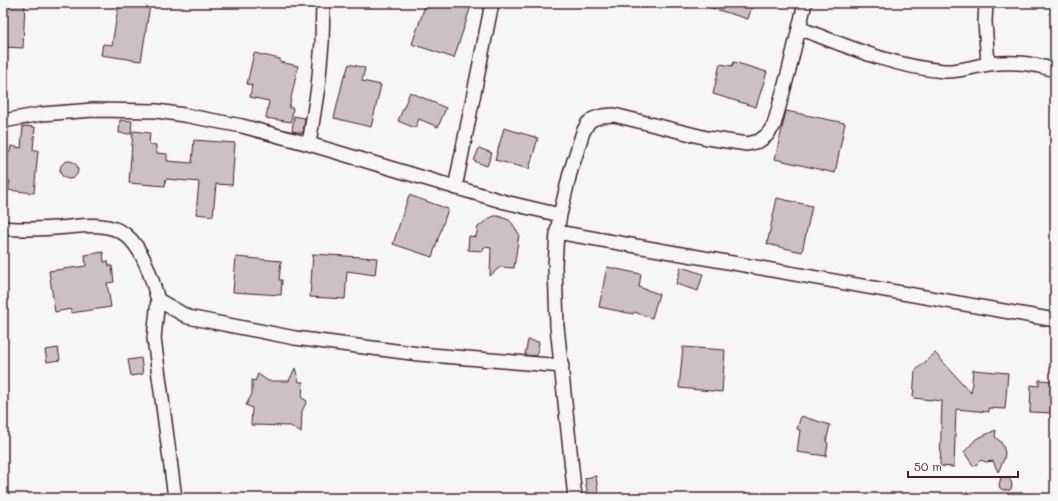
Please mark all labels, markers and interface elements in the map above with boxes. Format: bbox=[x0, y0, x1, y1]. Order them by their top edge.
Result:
scale bar bbox=[908, 453, 1018, 479]
text: 50 m bbox=[914, 458, 942, 474]

